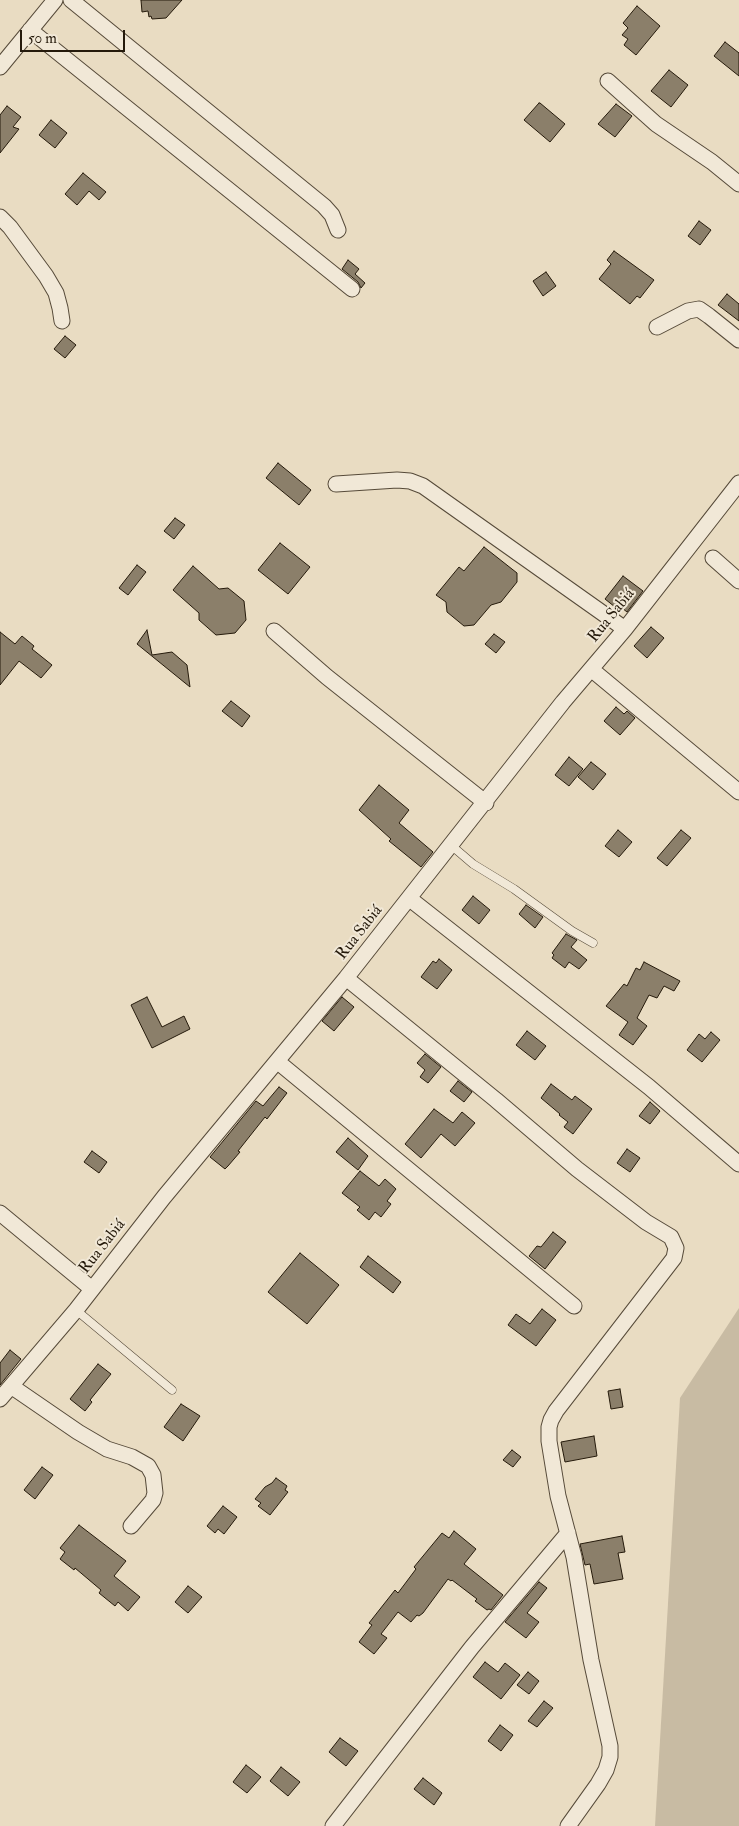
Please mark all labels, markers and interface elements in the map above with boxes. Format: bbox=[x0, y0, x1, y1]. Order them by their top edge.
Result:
scale bar bbox=[22, 20, 128, 52]
text: 50 m bbox=[28, 29, 57, 48]
street label: Rua Sabiá bbox=[585, 585, 639, 647]
street label: Rua Sabiá bbox=[333, 902, 387, 964]
street label: Rua Sabiá bbox=[76, 1216, 130, 1278]

